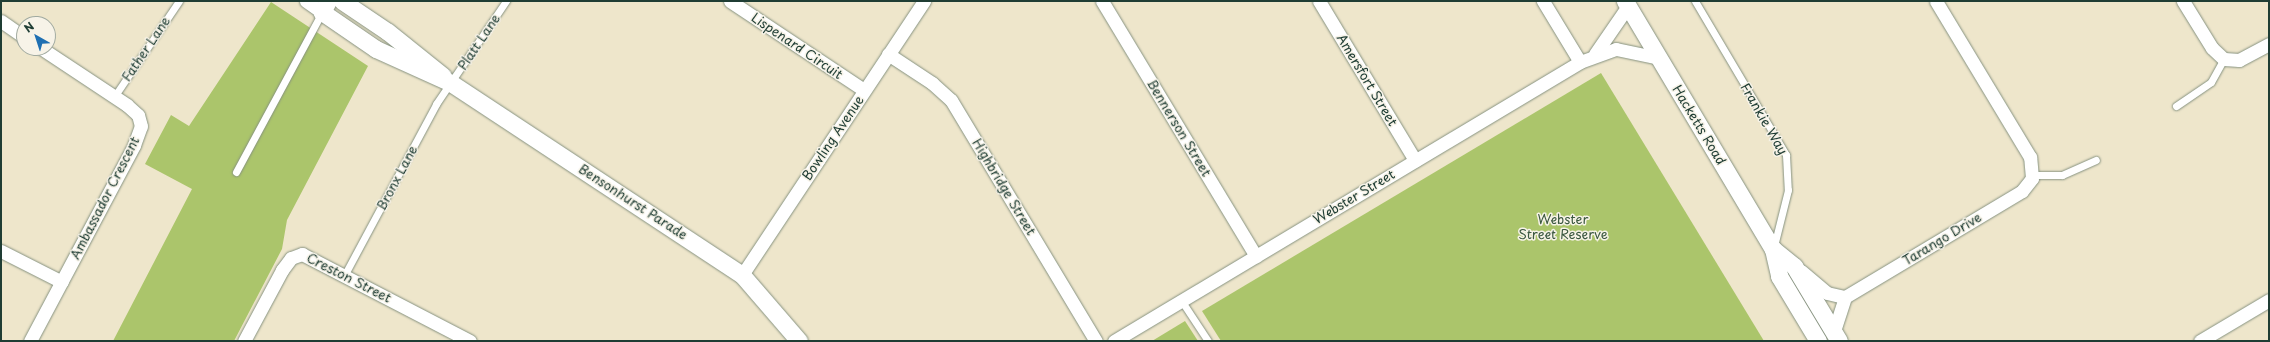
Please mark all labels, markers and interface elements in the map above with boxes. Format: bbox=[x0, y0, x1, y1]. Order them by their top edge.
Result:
street label: Lispenard Circuit bbox=[748, 9, 846, 83]
street label: Platt Lane bbox=[455, 11, 503, 73]
street label: Father Lane bbox=[119, 14, 173, 84]
north arrow bbox=[16, 16, 56, 56]
text: N bbox=[20, 18, 37, 36]
street label: Amersfort Street bbox=[1333, 31, 1401, 129]
street label: Bennerson Street bbox=[1144, 77, 1214, 179]
street label: Frankie Way bbox=[1737, 81, 1791, 157]
street label: Hacketts Road bbox=[1669, 82, 1729, 168]
street label: Bowling Avenue bbox=[799, 93, 867, 183]
street label: Ambassador Crescent bbox=[67, 134, 143, 262]
street label: Highbridge Street bbox=[969, 136, 1039, 238]
street label: Bronx Lane bbox=[373, 143, 421, 213]
street label: Bensonhurst Parade bbox=[576, 161, 690, 243]
street label: Webster Street bbox=[1310, 166, 1398, 228]
street label: Tarango Drive bbox=[1900, 209, 1984, 269]
park label: Webster Street Reserve bbox=[1518, 212, 1608, 243]
street label: Creston Street bbox=[304, 250, 394, 306]

